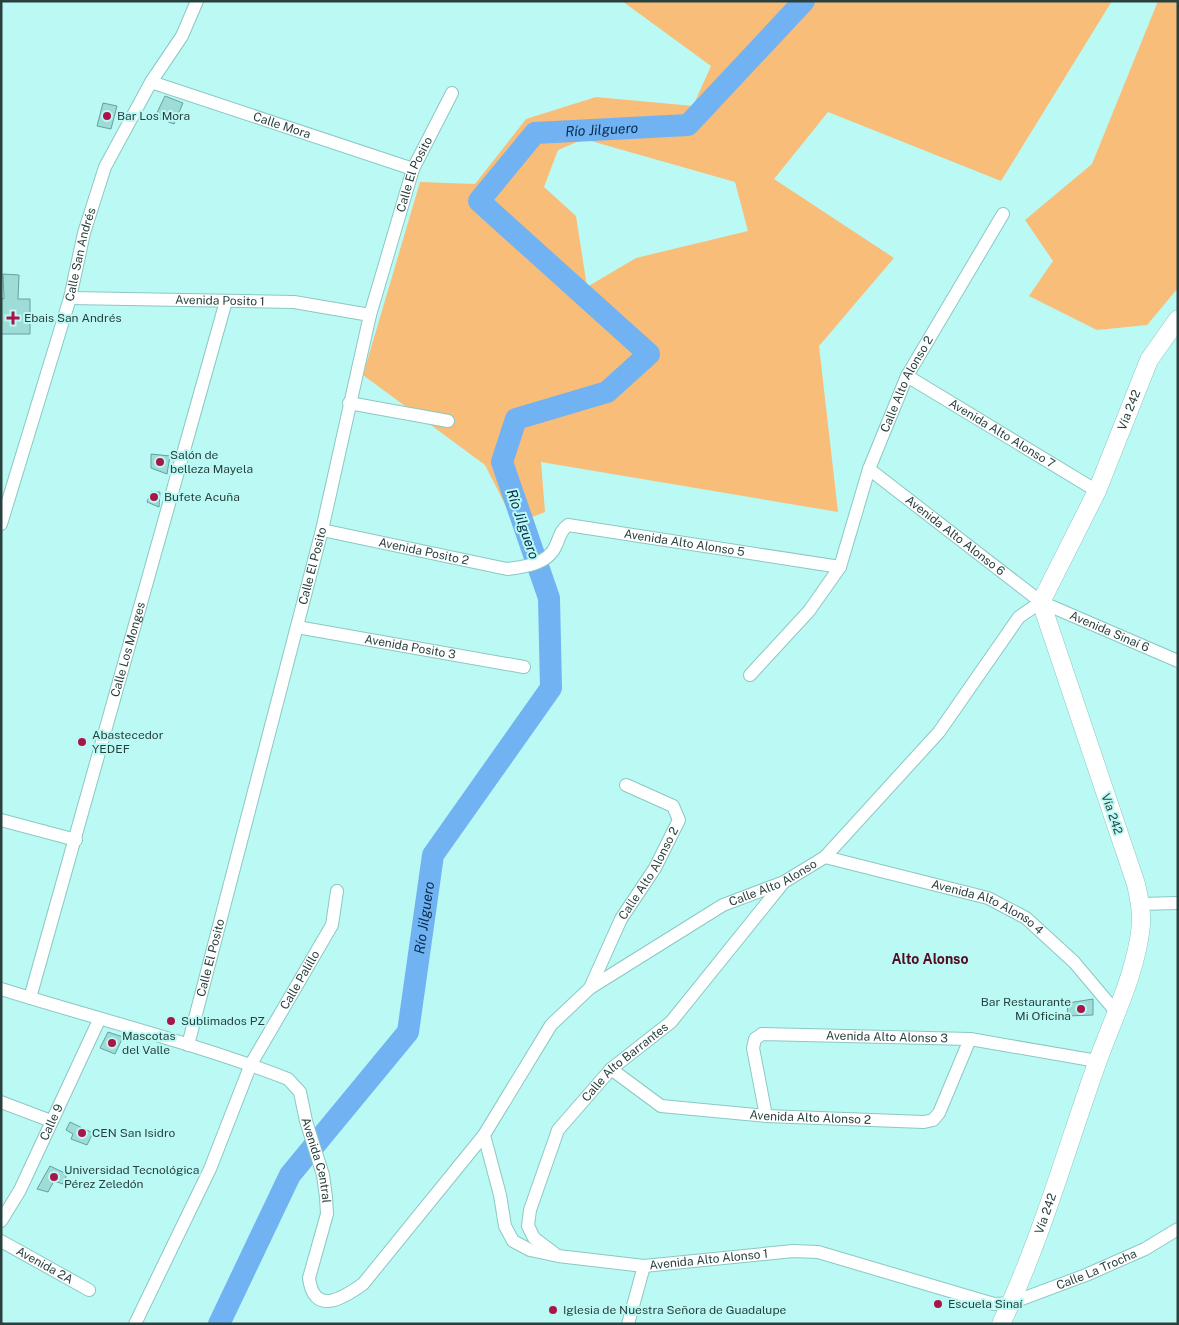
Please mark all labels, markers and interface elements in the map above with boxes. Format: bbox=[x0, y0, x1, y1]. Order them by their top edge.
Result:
place label: Bar Los Mora bbox=[117, 109, 190, 123]
street label: Calle Mora bbox=[251, 109, 313, 142]
marker: Bar Los Mora bbox=[101, 110, 113, 122]
water label: Río Jilguero bbox=[565, 120, 639, 139]
street label: Calle El Posito bbox=[394, 134, 435, 214]
street label: Calle San Andrés bbox=[62, 206, 99, 303]
street label: Avenida Posito 1 bbox=[175, 293, 265, 308]
marker: Ebais San Andrés bbox=[6, 311, 20, 325]
place label: Ebais San Andrés bbox=[24, 311, 122, 325]
street label: Calle Alto Alonso 2 bbox=[878, 333, 936, 434]
street label: Vía 242 bbox=[1115, 388, 1143, 432]
street label: Avenida Alto Alonso 7 bbox=[946, 396, 1058, 471]
place label: Salón de belleza Mayela bbox=[170, 448, 253, 476]
marker: Salón de belleza Mayela bbox=[154, 456, 166, 468]
water label: Río Jilguero bbox=[504, 487, 543, 561]
place label: Bufete Acuña bbox=[164, 490, 240, 504]
marker: Bufete Acuña bbox=[148, 491, 160, 503]
street label: Avenida Alto Alonso 6 bbox=[903, 493, 1008, 578]
street label: Calle El Posito bbox=[296, 525, 330, 606]
street label: Avenida Alto Alonso 5 bbox=[623, 527, 746, 559]
street label: Avenida Posito 2 bbox=[377, 535, 470, 568]
street label: Calle Los Monges bbox=[108, 600, 148, 699]
street label: Avenida Sinaí 6 bbox=[1068, 608, 1151, 655]
street label: Avenida Posito 3 bbox=[364, 632, 457, 662]
place label: Abastecedor YEDEF bbox=[92, 728, 164, 756]
marker: Abastecedor YEDEF bbox=[76, 736, 88, 748]
street label: Vía 242 bbox=[1098, 792, 1126, 836]
street label: Calle Alto Alonso 2 bbox=[615, 825, 681, 922]
street label: Calle Alto Alonso bbox=[727, 857, 820, 909]
street label: Avenida Alto Alonso 4 bbox=[930, 877, 1046, 938]
water label: Río Jilguero bbox=[411, 880, 437, 955]
street label: Calle El Posito bbox=[194, 917, 228, 998]
street label: Calle Palillo bbox=[277, 948, 323, 1012]
district label: Alto Alonso bbox=[891, 951, 969, 967]
place label: Bar Restaurante Mi Oficina bbox=[981, 995, 1071, 1023]
marker: Bar Restaurante Mi Oficina bbox=[1075, 1003, 1087, 1015]
place label: Sublimados PZ bbox=[181, 1014, 265, 1028]
marker: Sublimados PZ bbox=[165, 1015, 177, 1027]
street label: Calle Alto Barrantes bbox=[579, 1020, 671, 1105]
place label: Mascotas del Valle bbox=[122, 1029, 176, 1057]
street label: Avenida Alto Alonso 3 bbox=[826, 1029, 948, 1045]
marker: Mascotas del Valle bbox=[106, 1037, 118, 1049]
street label: Calle 9 bbox=[37, 1102, 66, 1143]
street label: Avenida Alto Alonso 2 bbox=[749, 1107, 871, 1127]
street label: Avenida Central bbox=[298, 1116, 333, 1204]
place label: CEN San Isidro bbox=[92, 1126, 175, 1140]
marker: CEN San Isidro bbox=[76, 1127, 88, 1139]
place label: Universidad Tecnológica Pérez Zeledón bbox=[64, 1163, 199, 1191]
marker: Universidad Tecnológica Pérez Zeledón bbox=[48, 1171, 60, 1183]
street label: Vía 242 bbox=[1032, 1191, 1059, 1236]
street label: Avenida 2A bbox=[14, 1244, 76, 1287]
street label: Avenida Alto Alonso 1 bbox=[649, 1247, 769, 1272]
street label: Calle La Trocha bbox=[1054, 1247, 1139, 1292]
place label: Escuela Sinaí bbox=[948, 1297, 1023, 1311]
marker: Escuela Sinaí bbox=[932, 1298, 944, 1310]
place label: Iglesia de Nuestra Señora de Guadalupe bbox=[563, 1303, 787, 1317]
marker: Iglesia de Nuestra Señora de Guadalupe bbox=[547, 1304, 559, 1316]

